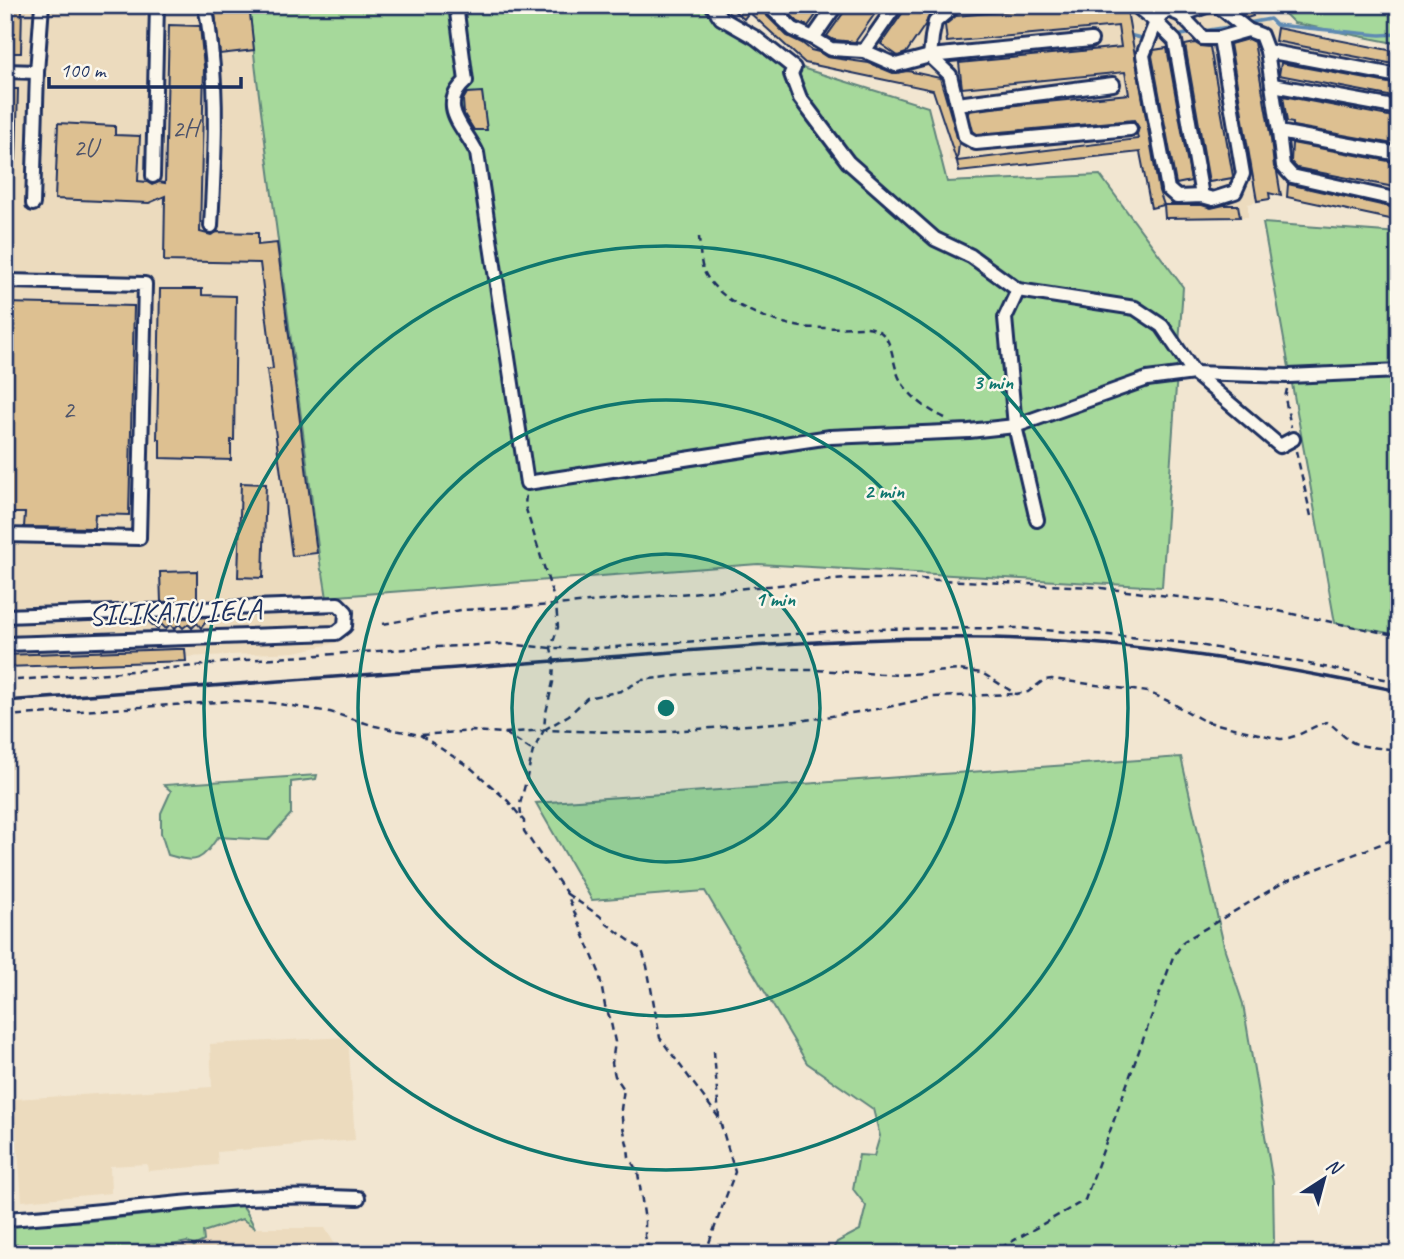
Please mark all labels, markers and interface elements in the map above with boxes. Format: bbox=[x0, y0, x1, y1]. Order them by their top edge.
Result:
scale bar bbox=[49, 46, 242, 90]
text: 100 m bbox=[60, 57, 107, 83]
house number: 2H bbox=[172, 112, 203, 145]
house number: 2U bbox=[73, 131, 102, 164]
text: 3 min bbox=[973, 369, 1013, 395]
house number: 2 bbox=[62, 393, 76, 426]
text: 2 min bbox=[864, 478, 904, 504]
text: 1 min bbox=[755, 586, 795, 612]
street label: SILIKĀTU IELA bbox=[88, 590, 264, 634]
centre of rings bbox=[654, 696, 678, 720]
north arrow bbox=[1288, 1144, 1358, 1214]
text: N bbox=[1322, 1153, 1348, 1181]

